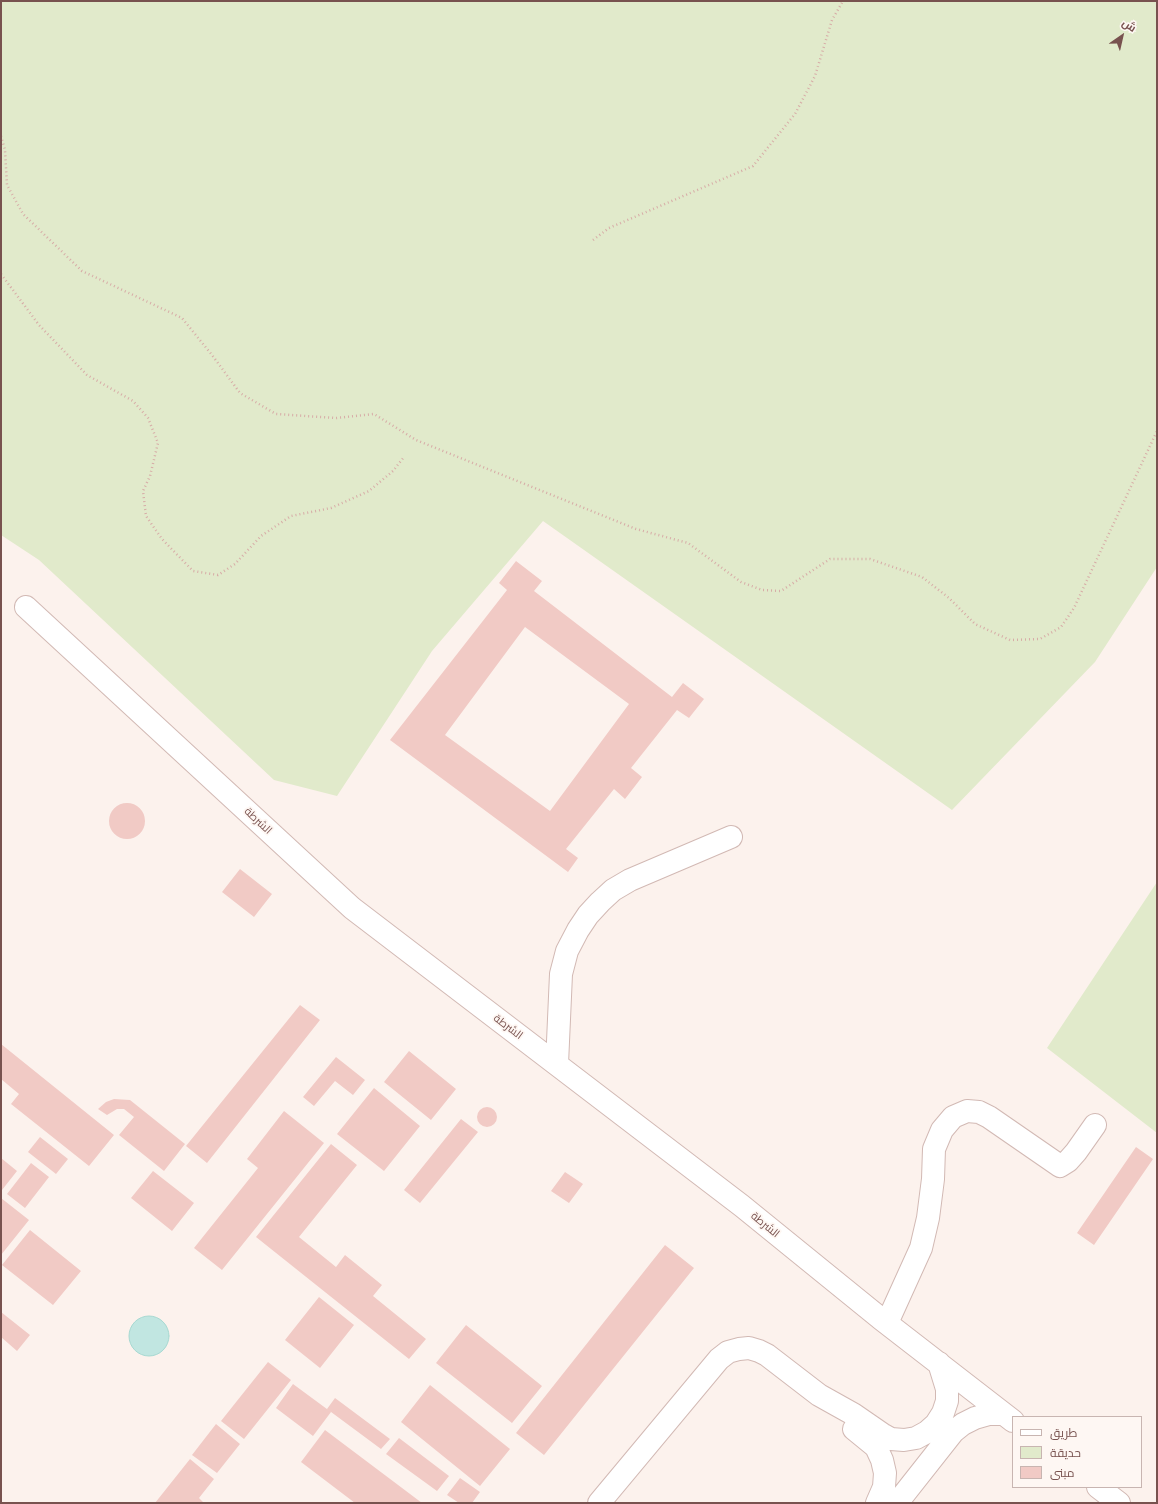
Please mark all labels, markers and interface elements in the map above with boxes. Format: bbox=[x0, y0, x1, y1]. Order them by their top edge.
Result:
north arrow bbox=[1102, 16, 1142, 56]
text: ش bbox=[1120, 16, 1138, 35]
street label: الشرطة bbox=[241, 805, 275, 837]
street label: الشرطة bbox=[491, 1012, 525, 1042]
street label: الشرطة bbox=[748, 1209, 782, 1241]
legend bbox=[1012, 1416, 1142, 1488]
text: طريق bbox=[1050, 1426, 1077, 1440]
text: حديقة bbox=[1050, 1446, 1081, 1460]
text: مبنى bbox=[1050, 1466, 1075, 1480]

